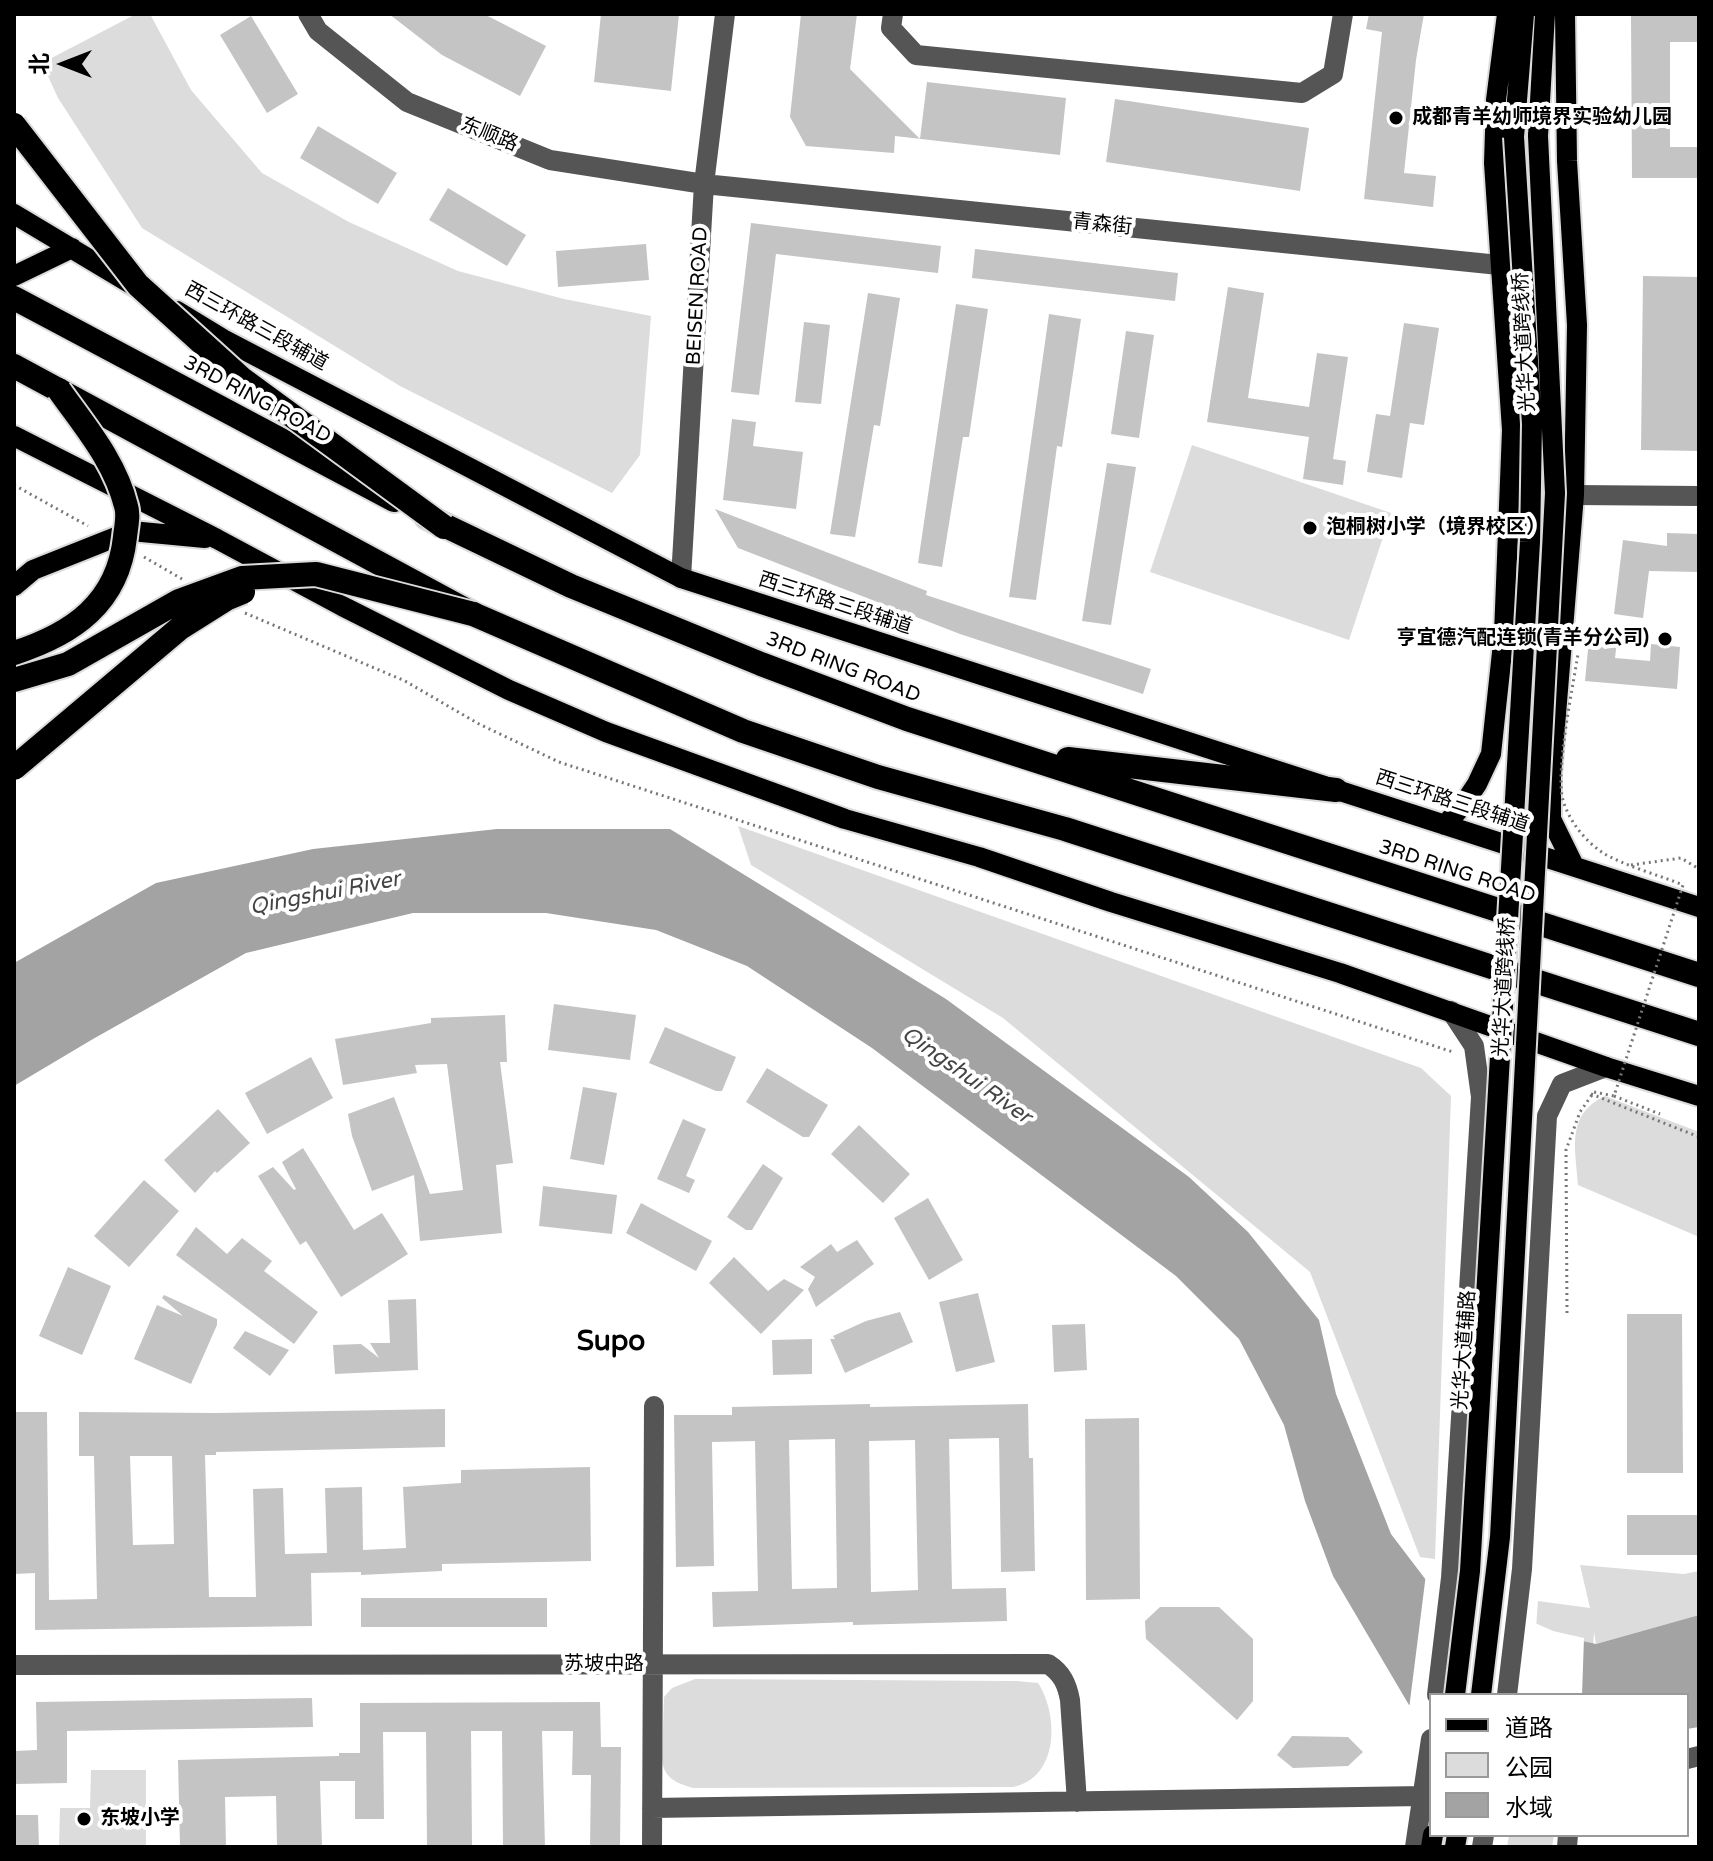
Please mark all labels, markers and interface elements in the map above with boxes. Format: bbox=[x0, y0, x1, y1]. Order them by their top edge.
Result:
north arrow bbox=[24, 24, 104, 104]
text: 北 bbox=[27, 53, 53, 75]
place label: 成都青羊幼师境界实验幼儿园 bbox=[1412, 106, 1672, 130]
marker: 成都青羊幼师境界实验幼儿园 bbox=[1387, 109, 1405, 127]
street label: 东顺路 bbox=[457, 113, 521, 157]
street label: 青森街 bbox=[1071, 210, 1133, 240]
street label: BEISEN ROAD bbox=[682, 226, 714, 366]
street label: 光华大道跨线桥 bbox=[1509, 271, 1541, 413]
street label: 西三环路三段辅道 bbox=[180, 278, 332, 376]
street label: 3RD RING ROAD bbox=[179, 351, 335, 449]
place label: 泡桐树小学（境界校区） bbox=[1326, 516, 1546, 540]
marker: 泡桐树小学（境界校区） bbox=[1301, 519, 1319, 537]
street label: 西三环路三段辅道 bbox=[755, 568, 915, 640]
place label: 亨宜德汽配连锁(青羊分公司) bbox=[1397, 627, 1649, 651]
street label: 3RD RING ROAD bbox=[762, 628, 924, 708]
marker: 亨宜德汽配连锁(青羊分公司) bbox=[1656, 630, 1674, 648]
street label: 西三环路三段辅道 bbox=[1372, 766, 1532, 838]
street label: 3RD RING ROAD bbox=[1376, 835, 1538, 909]
water label: Qingshui River bbox=[248, 867, 402, 921]
street label: 光华大道跨线桥 bbox=[1489, 916, 1521, 1058]
water label: Qingshui River bbox=[896, 1021, 1036, 1131]
street label: 光华大道辅路 bbox=[1449, 1289, 1481, 1411]
district label: Supo bbox=[577, 1326, 645, 1360]
street label: 苏坡中路 bbox=[564, 1653, 644, 1677]
legend bbox=[1429, 1693, 1689, 1837]
text: 道路 bbox=[1505, 1714, 1553, 1743]
text: 公园 bbox=[1505, 1754, 1553, 1783]
text: 水域 bbox=[1505, 1794, 1553, 1823]
place label: 东坡小学 bbox=[100, 1807, 180, 1831]
marker: 东坡小学 bbox=[75, 1810, 93, 1828]

